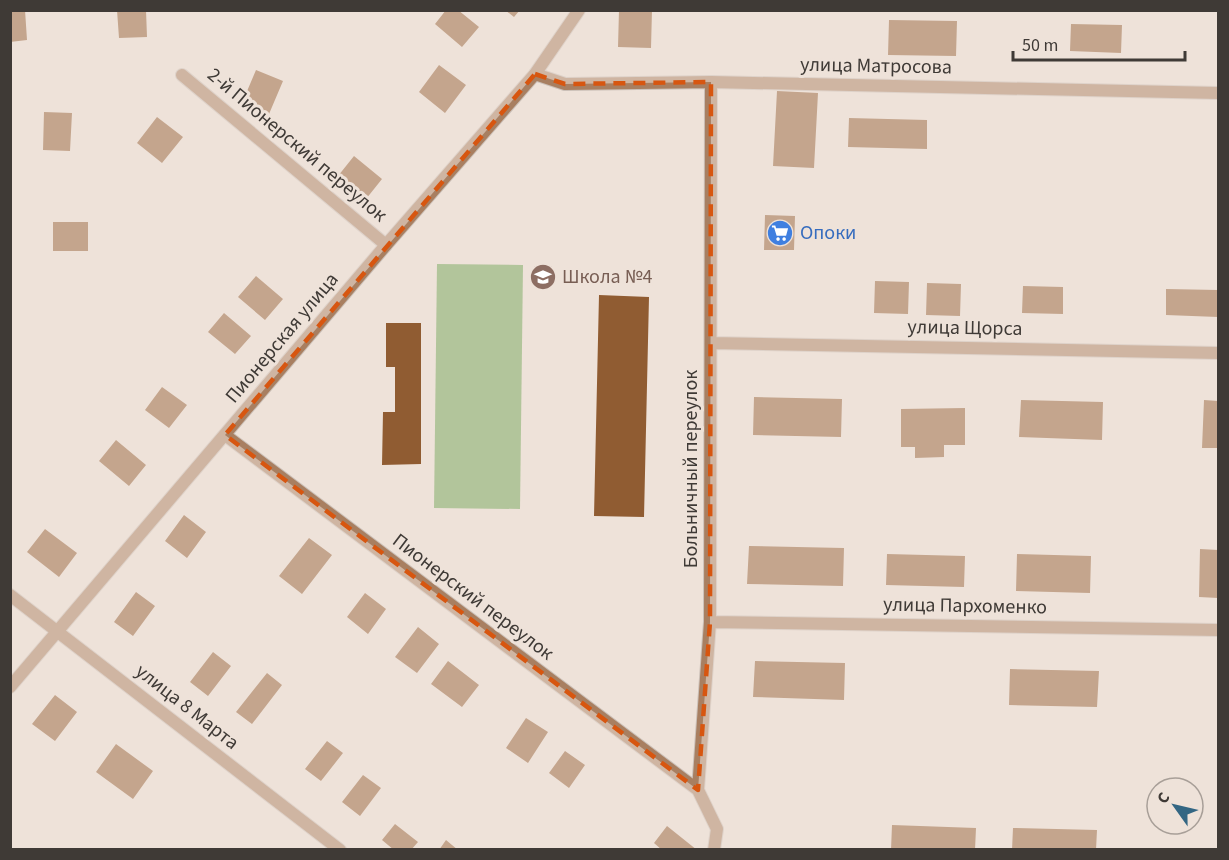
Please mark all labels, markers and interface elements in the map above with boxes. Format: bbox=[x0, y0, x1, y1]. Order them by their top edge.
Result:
scale bar bbox=[1013, 24, 1186, 62]
text: 50 m bbox=[1022, 33, 1058, 58]
street label: улица Матросова bbox=[800, 51, 952, 81]
street label: 2-й Пионерский переулок bbox=[201, 61, 393, 229]
supermarket icon: Опоки bbox=[765, 218, 795, 248]
place label: Опоки bbox=[800, 219, 856, 247]
school or university icon: Школа №4 bbox=[528, 262, 558, 292]
place label: Школа №4 bbox=[562, 263, 652, 291]
street label: Пионерская улица bbox=[219, 267, 345, 409]
street label: улица Щорса bbox=[907, 313, 1023, 343]
street label: Больничный переулок bbox=[677, 370, 705, 568]
street label: Пионерский переулок bbox=[386, 527, 560, 667]
street label: улица Пархоменко bbox=[883, 591, 1047, 621]
street label: улица 8 Марта bbox=[129, 658, 245, 756]
north arrow bbox=[1145, 776, 1205, 836]
text: С bbox=[1152, 788, 1175, 808]

